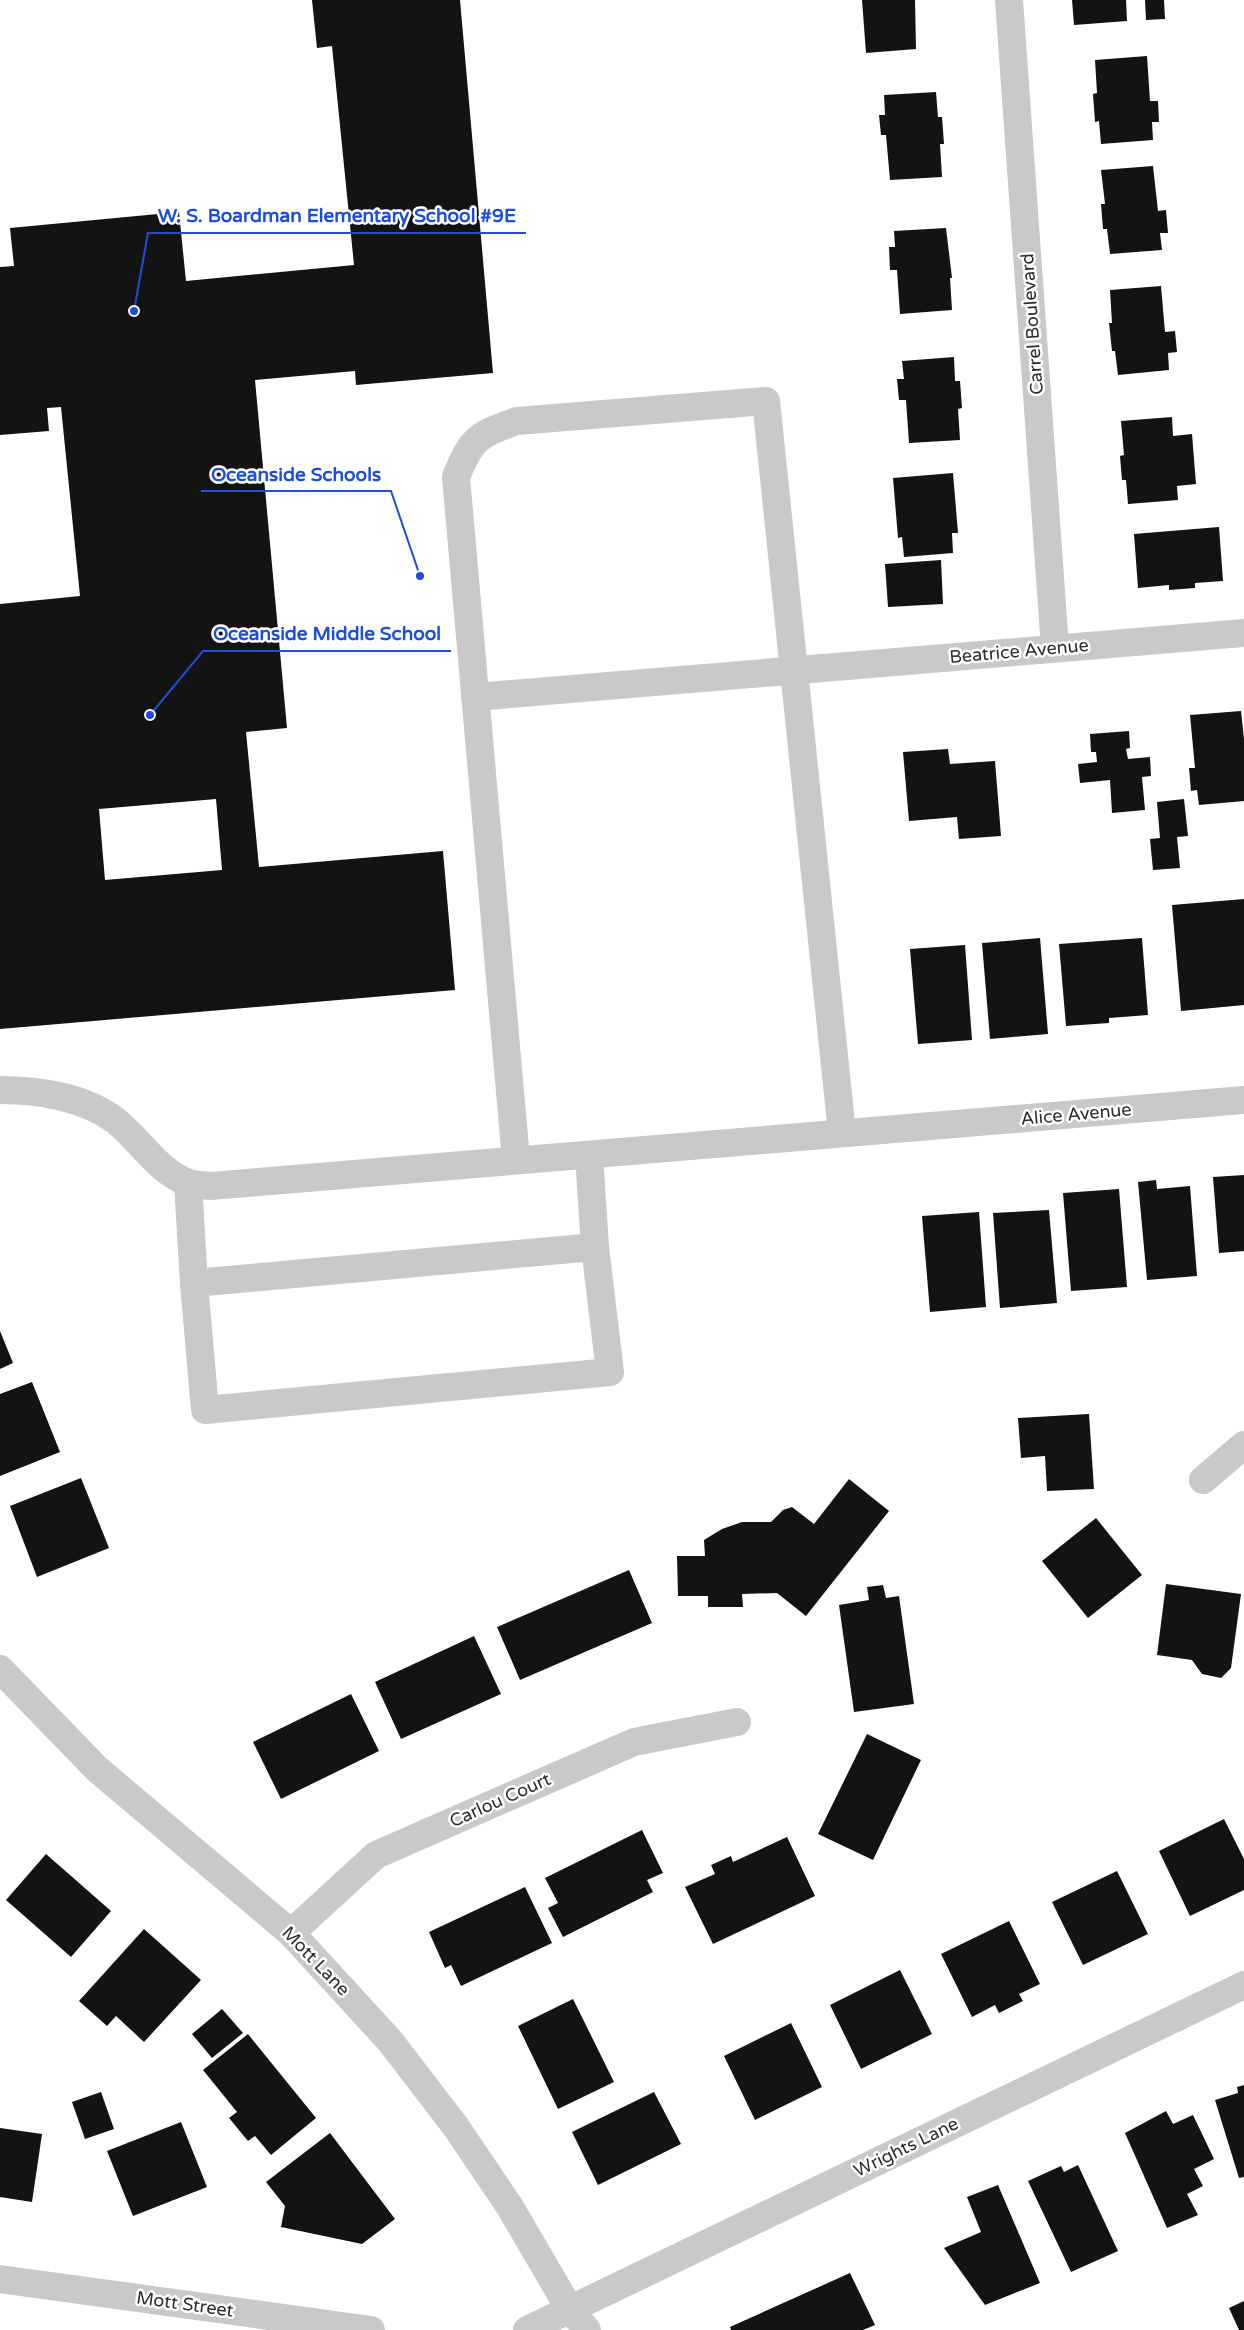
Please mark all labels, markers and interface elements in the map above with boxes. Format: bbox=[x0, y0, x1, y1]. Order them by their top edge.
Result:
callout: W. S. Boardman Elementary School #9E bbox=[148, 199, 526, 233]
text: W. S. Boardman Elementary School #9E bbox=[158, 205, 516, 228]
street label: Carrel Boulevard bbox=[1016, 252, 1048, 396]
callout: Oceanside Schools bbox=[201, 457, 391, 491]
text: Oceanside Schools bbox=[211, 464, 381, 486]
callout: Oceanside Middle School bbox=[203, 617, 451, 651]
text: Oceanside Middle School bbox=[213, 623, 441, 645]
street label: Beatrice Avenue bbox=[949, 634, 1089, 668]
street label: Alice Avenue bbox=[1020, 1098, 1132, 1130]
street label: Carlou Court bbox=[446, 1768, 554, 1832]
street label: Mott Lane bbox=[277, 1922, 355, 2000]
street label: Wrights Lane bbox=[850, 2112, 962, 2182]
street label: Mott Street bbox=[135, 2286, 235, 2322]

